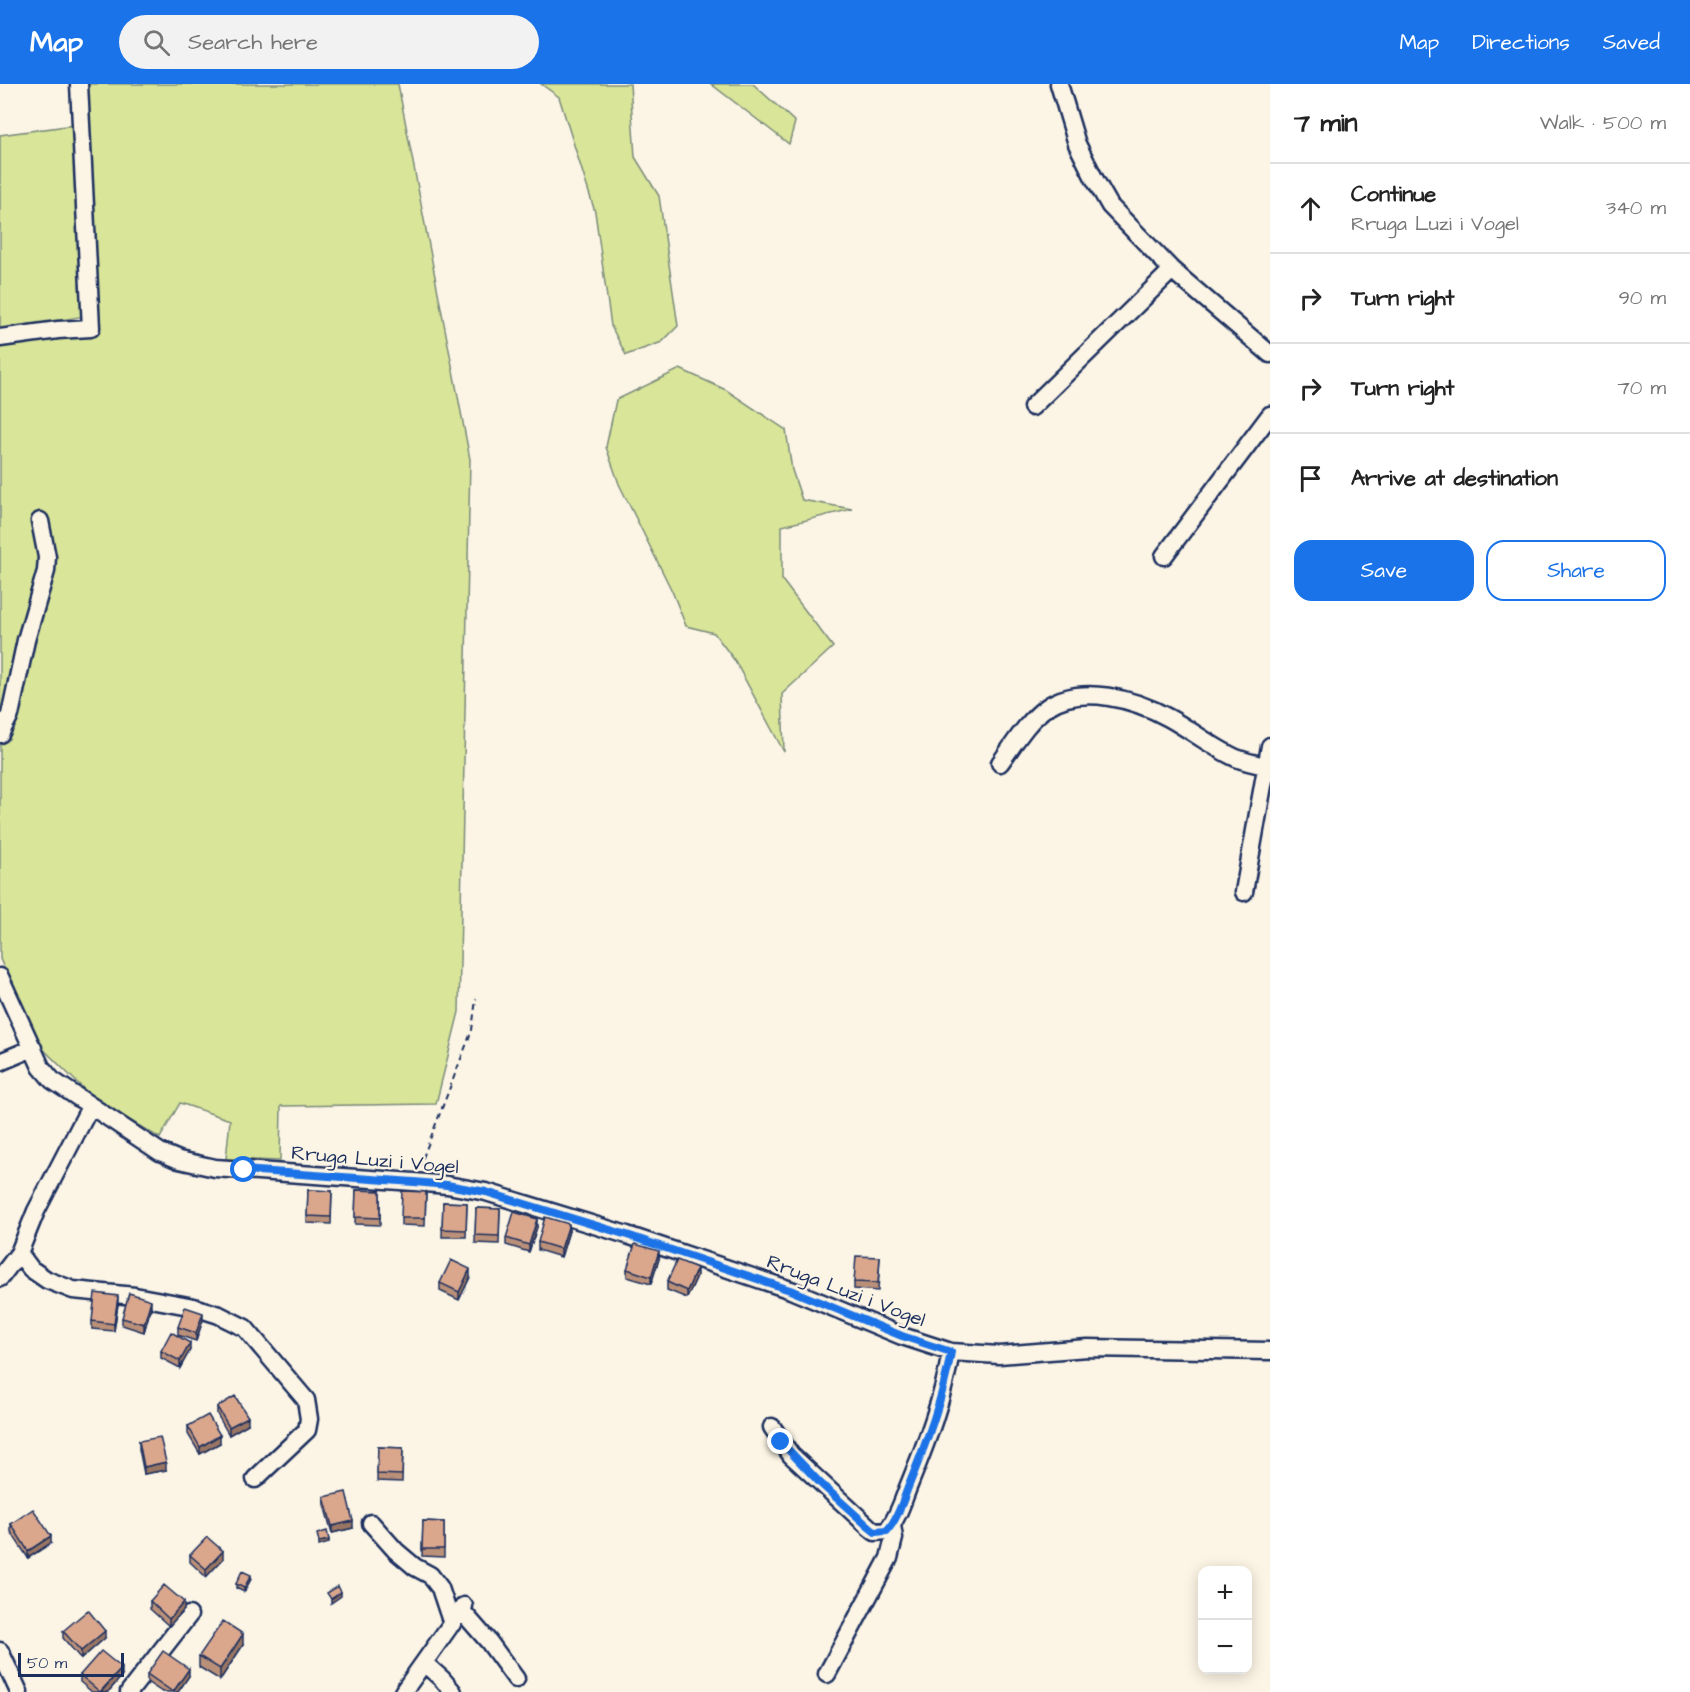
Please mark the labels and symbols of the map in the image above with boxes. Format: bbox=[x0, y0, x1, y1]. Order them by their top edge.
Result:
street label: Rruga Luzi i Vogel bbox=[290, 1139, 460, 1182]
route start bbox=[230, 1156, 256, 1182]
street label: Rruga Luzi i Vogel bbox=[762, 1248, 929, 1335]
route end bbox=[767, 1428, 793, 1454]
scale bar bbox=[18, 1650, 124, 1678]

